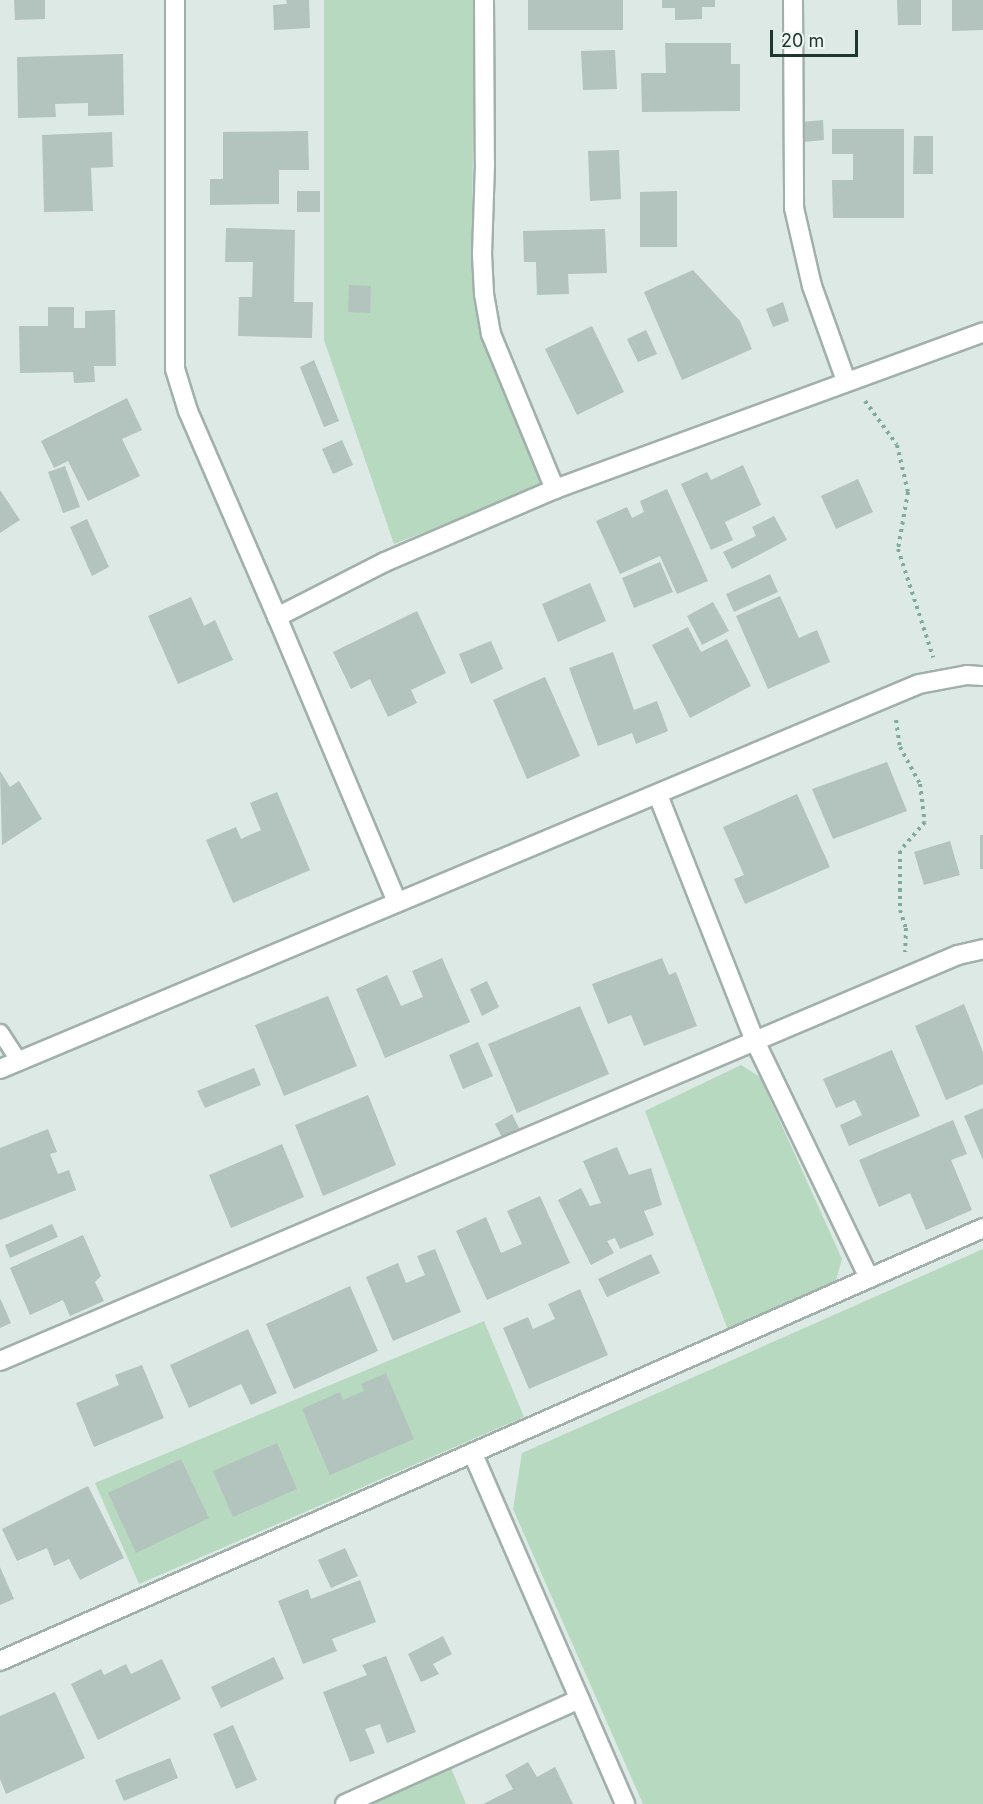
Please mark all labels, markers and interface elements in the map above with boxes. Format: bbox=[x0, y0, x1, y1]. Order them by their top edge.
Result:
scale bar bbox=[773, 18, 862, 56]
text: 20 m bbox=[781, 30, 824, 51]

